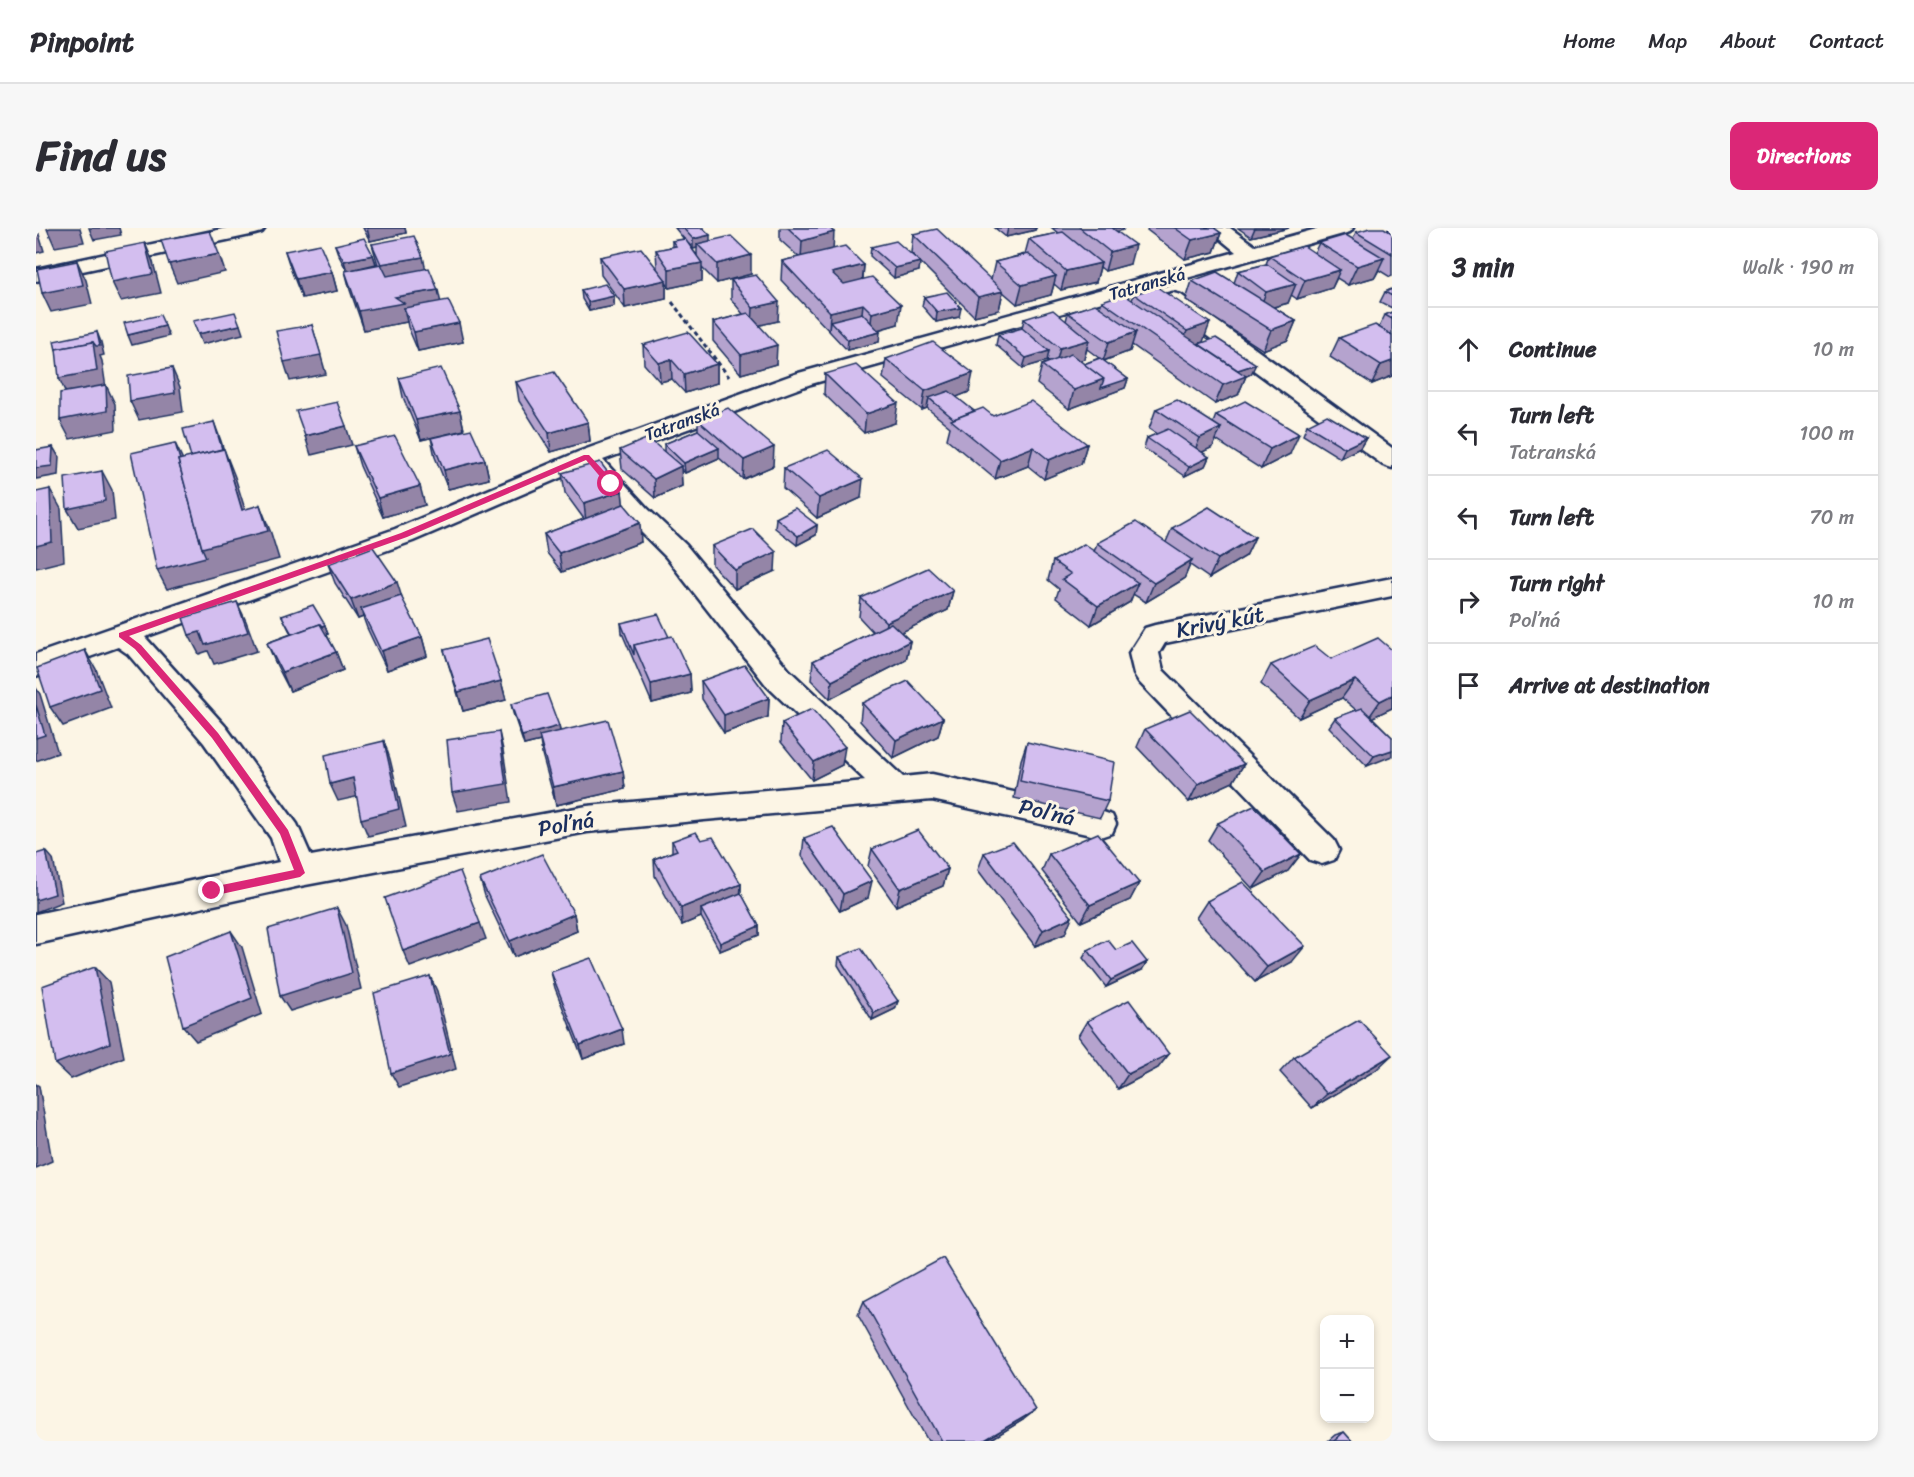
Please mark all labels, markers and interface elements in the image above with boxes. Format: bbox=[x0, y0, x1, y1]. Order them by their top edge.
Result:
text: Pinpoint bbox=[30, 17, 134, 66]
text: Home bbox=[1563, 22, 1615, 60]
text: Map bbox=[1648, 22, 1687, 60]
text: About bbox=[1720, 22, 1777, 60]
text: Contact bbox=[1810, 22, 1884, 60]
text: Find us bbox=[36, 119, 166, 193]
button: Directions bbox=[1730, 122, 1878, 190]
text: 3 min bbox=[1452, 244, 1514, 290]
text: Walk · 190 m bbox=[1742, 250, 1854, 285]
street label: Tatranská bbox=[1105, 258, 1189, 310]
text: Continue bbox=[1509, 330, 1597, 369]
text: 10 m bbox=[1812, 332, 1854, 367]
icon: ahead bbox=[1452, 333, 1485, 366]
street label: Tatranská bbox=[640, 394, 724, 450]
text: Turn left bbox=[1509, 396, 1594, 435]
text: 100 m bbox=[1800, 416, 1854, 451]
icon: left bbox=[1452, 417, 1485, 450]
text: Tatranská bbox=[1509, 435, 1596, 470]
route start bbox=[597, 470, 623, 496]
text: Turn left bbox=[1509, 498, 1594, 537]
text: 70 m bbox=[1809, 500, 1854, 535]
icon: left bbox=[1452, 501, 1485, 534]
text: Turn right bbox=[1509, 564, 1604, 603]
text: 10 m bbox=[1812, 584, 1854, 619]
icon: right bbox=[1452, 585, 1485, 618]
street label: Krivý kút bbox=[1173, 594, 1268, 650]
text: Poľná bbox=[1509, 603, 1560, 638]
text: Arrive at destination bbox=[1509, 666, 1710, 705]
icon: arrive bbox=[1452, 669, 1485, 702]
street label: Poľná bbox=[1015, 787, 1079, 837]
street label: Poľná bbox=[535, 800, 597, 848]
route end bbox=[198, 877, 224, 903]
map controls bbox=[1320, 1315, 1374, 1423]
button: + bbox=[1320, 1315, 1374, 1369]
button: − bbox=[1320, 1369, 1374, 1423]

